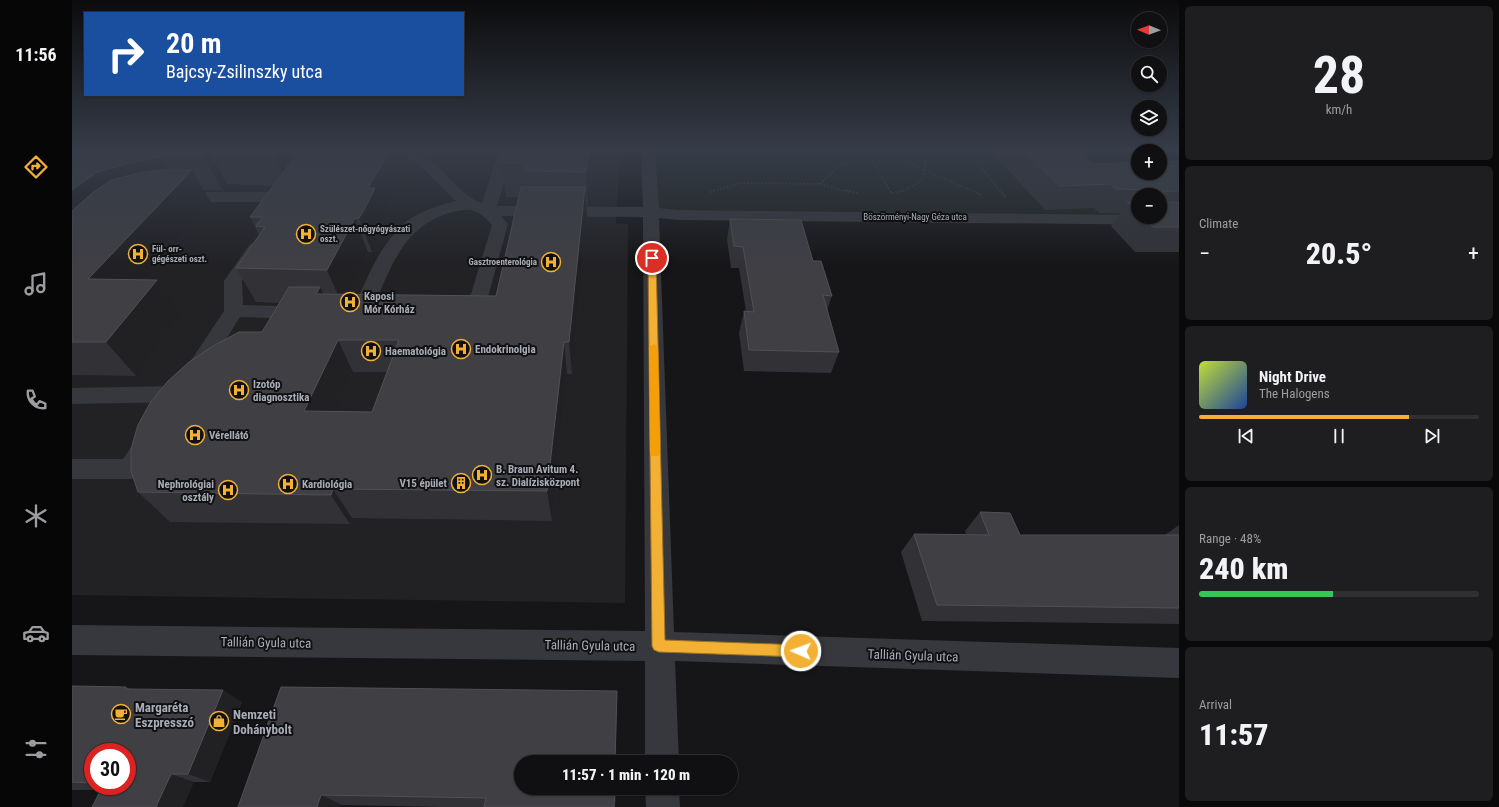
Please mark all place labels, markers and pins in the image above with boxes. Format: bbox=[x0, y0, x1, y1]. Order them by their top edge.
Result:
hospital icon: Szülészet-nőgyógyászati oszt. bbox=[295, 223, 317, 245]
place label: Szülészet-nőgyógyászati oszt. bbox=[320, 224, 410, 244]
pin bbox=[635, 241, 669, 275]
hospital icon: Fül- orr- gégészeti oszt. bbox=[127, 243, 149, 265]
place label: Fül- orr- gégészeti oszt. bbox=[152, 244, 207, 264]
hospital icon: Gasztroenterológia bbox=[540, 251, 562, 273]
place label: Gasztroenterológia bbox=[468, 257, 537, 267]
place label: Kaposi Mór Kórház bbox=[364, 290, 415, 316]
hospital icon: Kaposi Mór Kórház bbox=[339, 291, 361, 313]
hospital icon: Endokrinolgia bbox=[450, 338, 472, 360]
hospital icon: Haematológia bbox=[360, 340, 382, 362]
place label: Endokrinolgia bbox=[475, 343, 536, 356]
place label: Haematológia bbox=[385, 345, 446, 358]
place label: Izotóp diagnosztika bbox=[253, 378, 309, 404]
hospital icon: Izotóp diagnosztika bbox=[228, 379, 250, 401]
hospital icon: Vérellátó bbox=[184, 424, 206, 446]
place label: Vérellátó bbox=[209, 429, 249, 442]
place label: B. Braun Avitum 4. sz. Dialízisközpont bbox=[496, 463, 580, 489]
hospital icon: B. Braun Avitum 4. sz. Dialízisközpont bbox=[471, 464, 493, 486]
building icon: V15 épület bbox=[450, 472, 472, 494]
hospital icon: Kardiológia bbox=[277, 473, 299, 495]
place label: V15 épület bbox=[399, 477, 448, 490]
place label: Nephrológiai osztály bbox=[158, 478, 214, 504]
place label: Kardiológia bbox=[302, 478, 352, 491]
hospital icon: Nephrológiai osztály bbox=[217, 479, 239, 501]
place label: Margaréta Eszpresszó bbox=[135, 700, 195, 730]
cafe icon: Margaréta Eszpresszó bbox=[110, 703, 132, 725]
place label: Nemzeti Dohánybolt bbox=[233, 707, 292, 737]
shop icon: Nemzeti Dohánybolt bbox=[208, 710, 230, 732]

